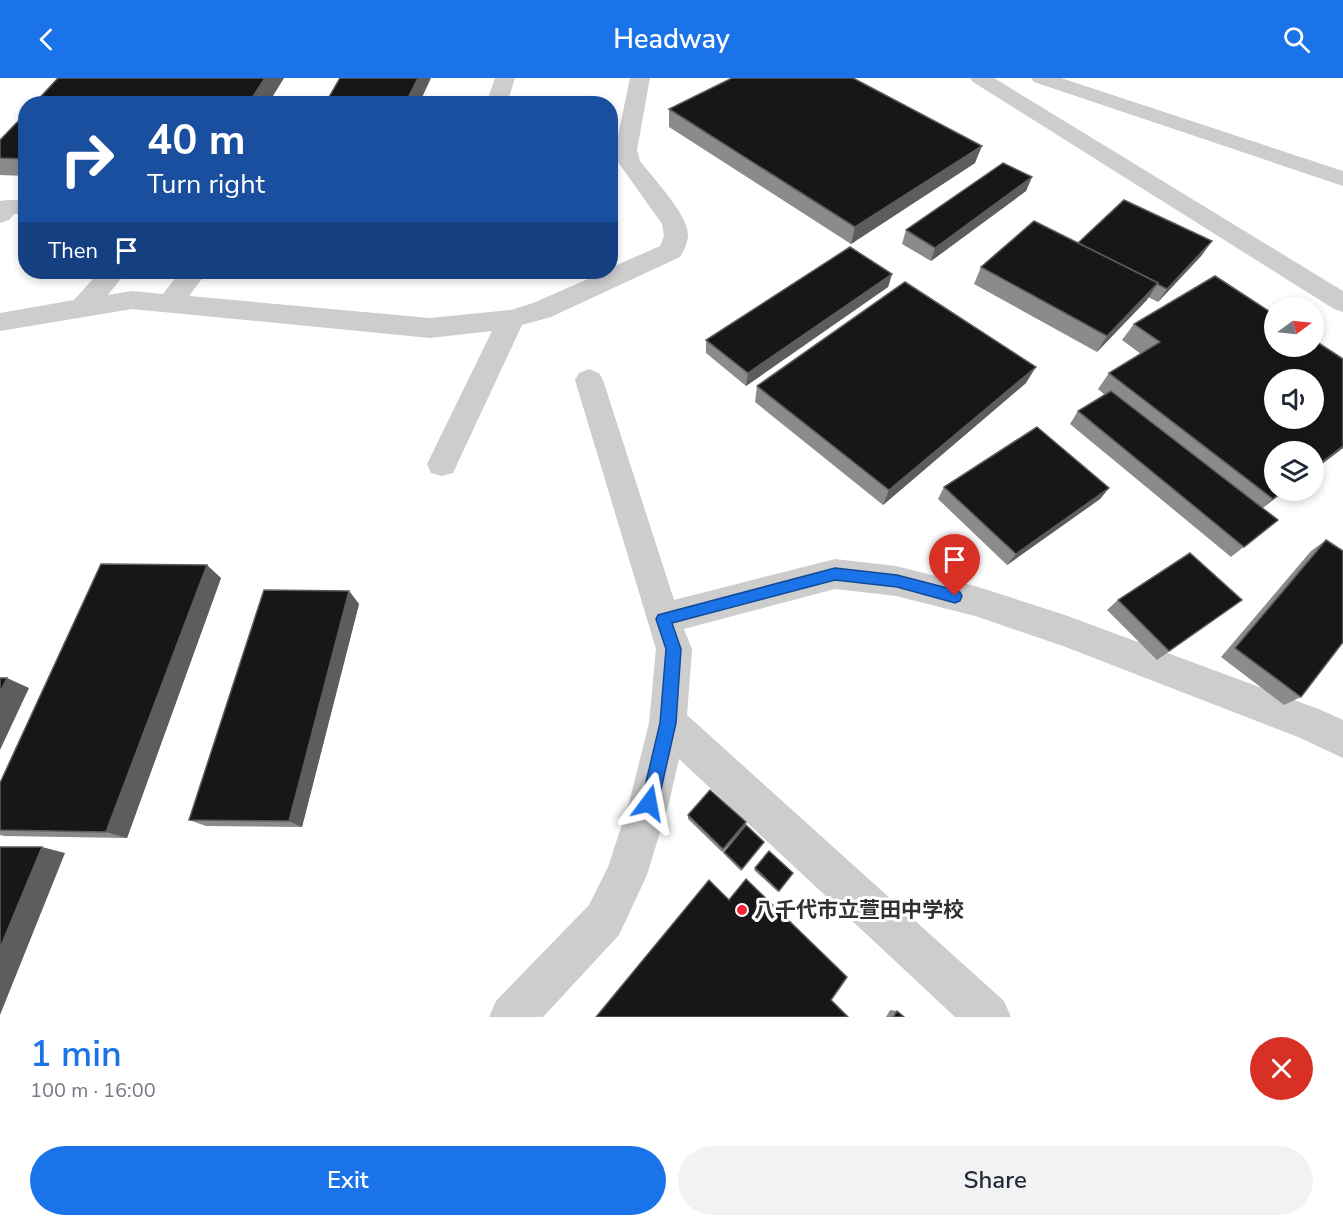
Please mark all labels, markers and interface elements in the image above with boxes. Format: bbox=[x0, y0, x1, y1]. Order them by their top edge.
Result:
text: Headway bbox=[613, 21, 730, 58]
icon: back bbox=[30, 23, 63, 56]
icon: search bbox=[1280, 23, 1313, 56]
text: 40 m bbox=[147, 112, 246, 169]
icon: right bbox=[48, 120, 126, 198]
text: Turn right bbox=[147, 166, 265, 203]
icon: arrive bbox=[110, 234, 143, 267]
text: Then bbox=[48, 236, 98, 266]
north arrow bbox=[1264, 297, 1324, 357]
map controls bbox=[1264, 297, 1324, 501]
button: sound bbox=[1264, 369, 1324, 429]
button: layers bbox=[1264, 441, 1324, 501]
pin bbox=[929, 534, 980, 596]
icon: arrive bbox=[938, 543, 971, 576]
position arrow bbox=[617, 771, 681, 835]
place label: 八千代市立萱田中学校 bbox=[754, 896, 964, 924]
marker: 八千代市立萱田中学校 bbox=[735, 903, 749, 917]
text: 1 min bbox=[30, 1030, 122, 1079]
button: close bbox=[1250, 1037, 1313, 1100]
text: 100 m · 16:00 bbox=[30, 1077, 156, 1104]
button: Exit bbox=[30, 1146, 666, 1215]
button: Share bbox=[678, 1146, 1313, 1215]

